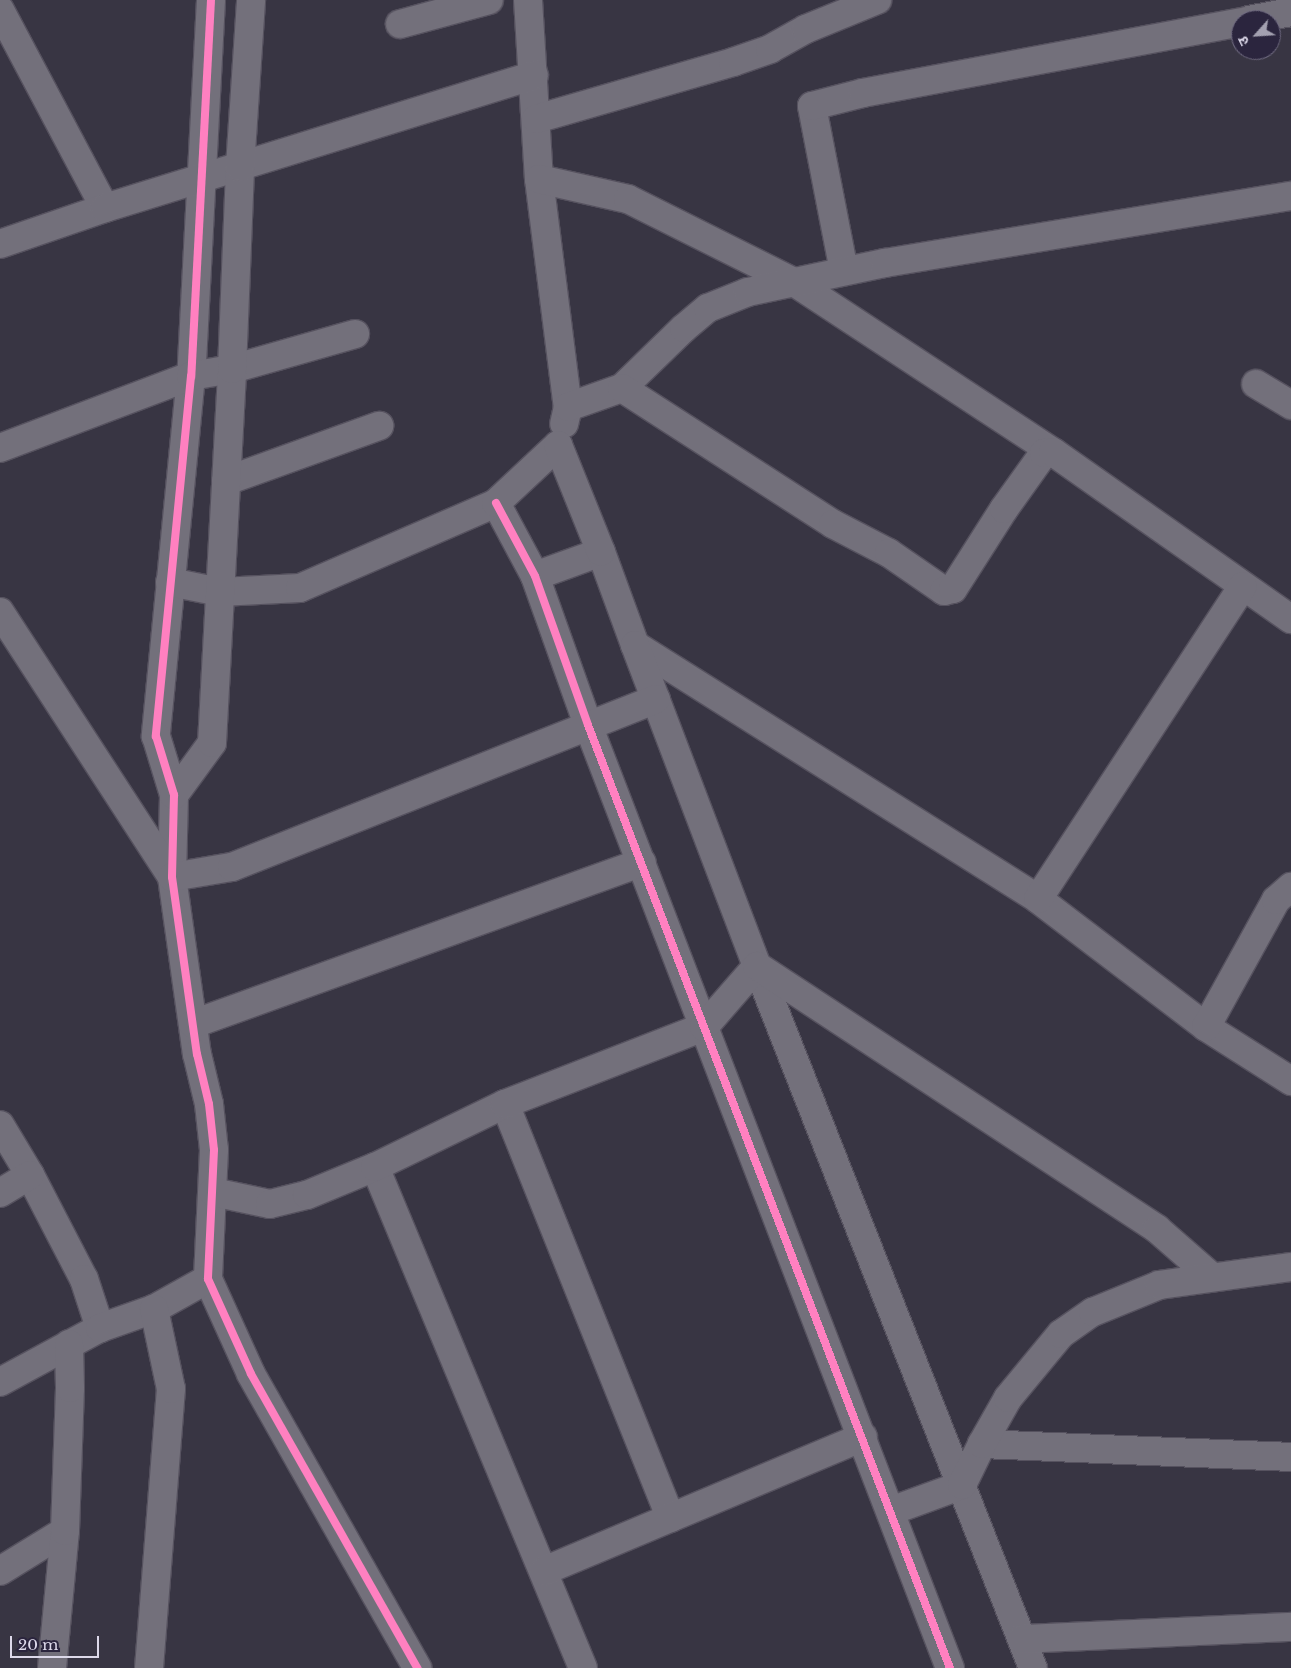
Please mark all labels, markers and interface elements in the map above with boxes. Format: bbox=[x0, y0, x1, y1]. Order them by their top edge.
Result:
north arrow bbox=[1231, 10, 1281, 60]
text: उ bbox=[1234, 34, 1253, 49]
scale bar bbox=[12, 1626, 101, 1658]
text: 20 m bbox=[18, 1635, 58, 1654]

